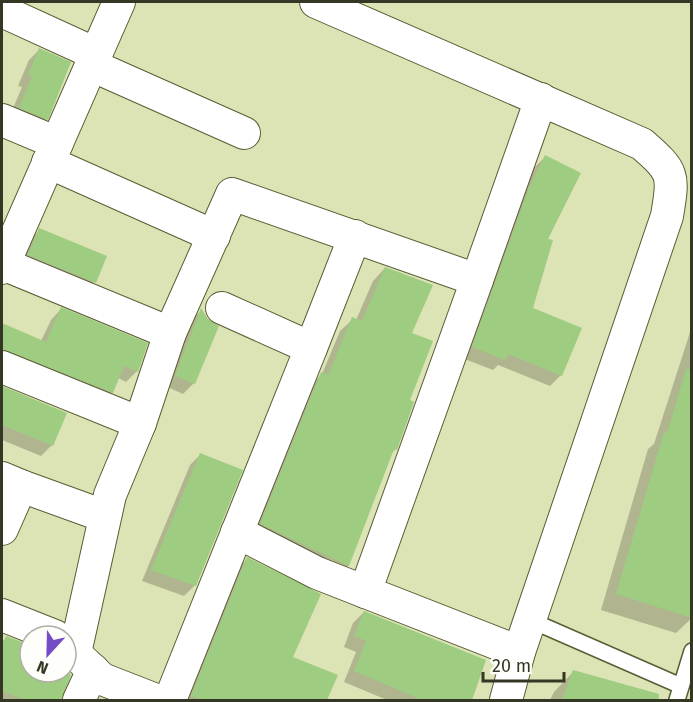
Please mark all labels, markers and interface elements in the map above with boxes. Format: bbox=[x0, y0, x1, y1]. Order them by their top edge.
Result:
north arrow bbox=[18, 624, 78, 684]
scale bar bbox=[483, 645, 564, 683]
text: 20 m bbox=[492, 655, 531, 677]
text: N bbox=[34, 657, 51, 678]

